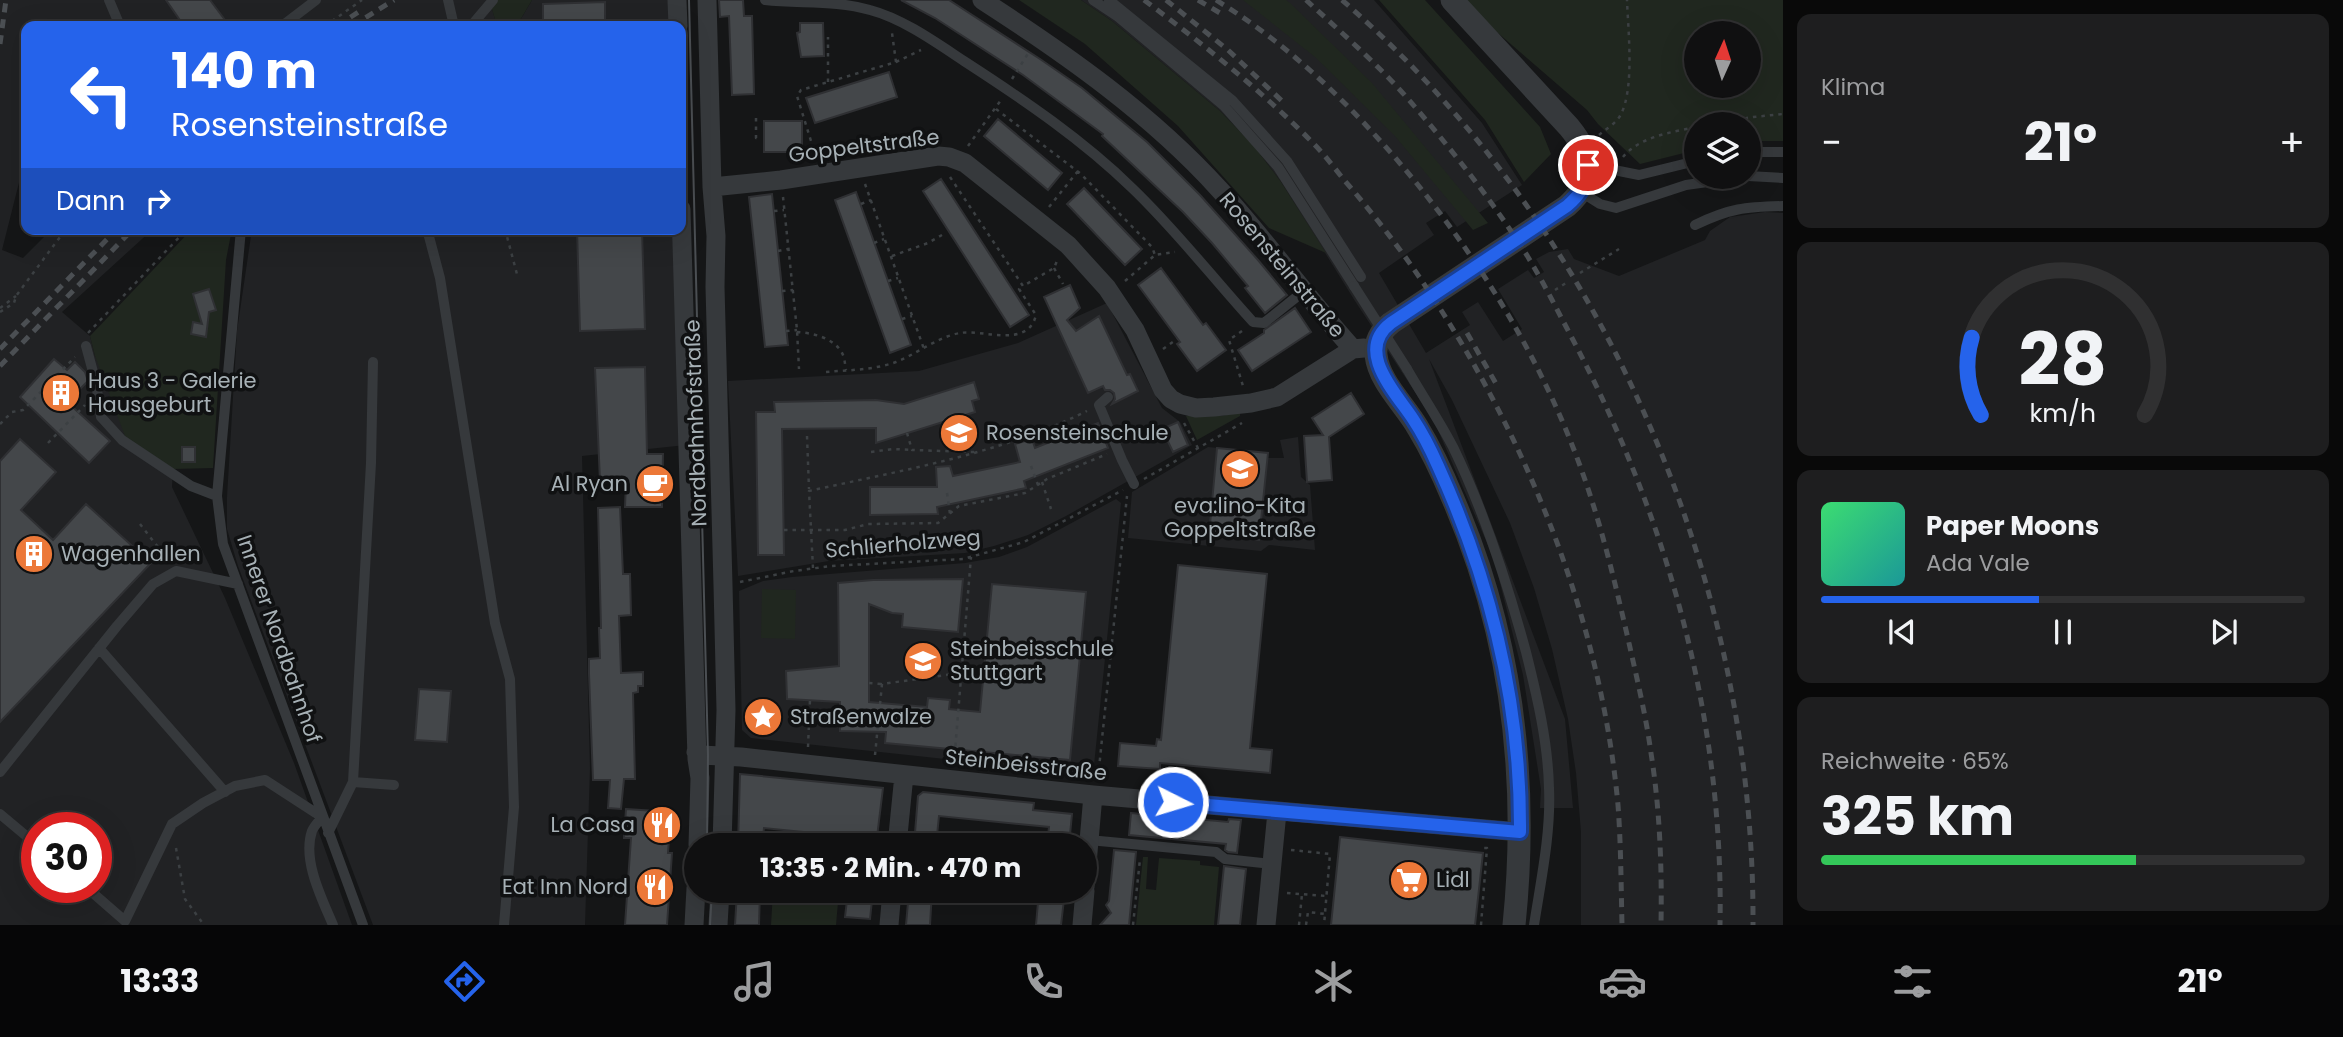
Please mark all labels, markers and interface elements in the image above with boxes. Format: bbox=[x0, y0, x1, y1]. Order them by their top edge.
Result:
north arrow bbox=[1684, 21, 1760, 98]
map controls bbox=[1684, 21, 1761, 189]
text: 140 m bbox=[171, 37, 317, 105]
icon: left bbox=[56, 49, 147, 140]
text: Klima bbox=[1821, 71, 1885, 103]
text: Rosensteinstraße bbox=[171, 102, 448, 147]
text: 21° bbox=[2024, 106, 2097, 179]
button: layers bbox=[1684, 112, 1761, 189]
text: − bbox=[1821, 116, 1842, 169]
text: + bbox=[2279, 116, 2305, 169]
street label: Goppeltstraße bbox=[787, 122, 941, 169]
pin bbox=[1558, 135, 1618, 195]
icon: arrive bbox=[1569, 146, 1607, 184]
icon: right bbox=[139, 182, 177, 220]
text: Dann bbox=[56, 183, 125, 219]
street label: Rosensteinstraße bbox=[1213, 186, 1352, 344]
text: 28 bbox=[2019, 309, 2107, 410]
street label: Nordbahnhofstraße bbox=[677, 319, 714, 527]
place label: Haus 3 - Galerie Hausgeburt bbox=[88, 366, 257, 419]
building icon: Haus 3 - Galerie Hausgeburt bbox=[40, 372, 82, 414]
text: km/h bbox=[2030, 395, 2096, 430]
school or university icon: Rosensteinschule bbox=[938, 412, 980, 454]
place label: Rosensteinschule bbox=[986, 418, 1169, 447]
school or university icon: eva:lino-Kita Goppeltstraße bbox=[1219, 448, 1261, 490]
cafe icon: Al Ryan bbox=[634, 463, 676, 505]
place label: Al Ryan bbox=[551, 469, 628, 498]
place label: eva:lino-Kita Goppeltstraße bbox=[1164, 491, 1316, 544]
text: Paper Moons bbox=[1926, 508, 2099, 544]
street label: Schlierholzweg bbox=[824, 522, 982, 565]
street label: Innerer Nordbahnhof bbox=[230, 531, 329, 747]
building icon: Wagenhallen bbox=[13, 533, 55, 575]
place label: Wagenhallen bbox=[61, 539, 201, 568]
text: Ada Vale bbox=[1926, 547, 2030, 579]
icon: previous bbox=[1883, 613, 1921, 651]
icon: pause bbox=[2044, 613, 2082, 651]
icon: next bbox=[2205, 613, 2243, 651]
place label: Steinbeisschule Stuttgart bbox=[950, 634, 1114, 687]
school or university icon: Steinbeisschule Stuttgart bbox=[902, 640, 944, 682]
place icon: Straßenwalze bbox=[742, 696, 784, 738]
place label: Straßenwalze bbox=[790, 702, 932, 731]
street label: Steinbeisstraße bbox=[944, 742, 1109, 787]
text: Reichweite · 65% bbox=[1821, 745, 2009, 777]
position arrow bbox=[1136, 765, 1210, 839]
text: 325 km bbox=[1821, 780, 2014, 853]
restaurant icon: La Casa bbox=[641, 804, 683, 846]
place label: La Casa bbox=[551, 810, 635, 839]
speed limit sign: 30 bbox=[21, 812, 112, 903]
text: 13:35 · 2 Min. · 470 m bbox=[760, 850, 1021, 886]
supermarket icon: Lidl bbox=[1388, 859, 1430, 901]
place label: Lidl bbox=[1436, 865, 1470, 894]
restaurant icon: Eat Inn Nord bbox=[634, 866, 676, 908]
place label: Eat Inn Nord bbox=[502, 872, 628, 901]
icon: directions bbox=[440, 957, 489, 1006]
icon: music bbox=[730, 957, 779, 1006]
icon: phone bbox=[1019, 957, 1068, 1006]
icon: climate bbox=[1309, 957, 1358, 1006]
icon: car bbox=[1598, 957, 1647, 1006]
icon: filters bbox=[1888, 957, 1937, 1006]
text: 13:33 bbox=[120, 958, 199, 1003]
text: 21° bbox=[2178, 958, 2223, 1003]

